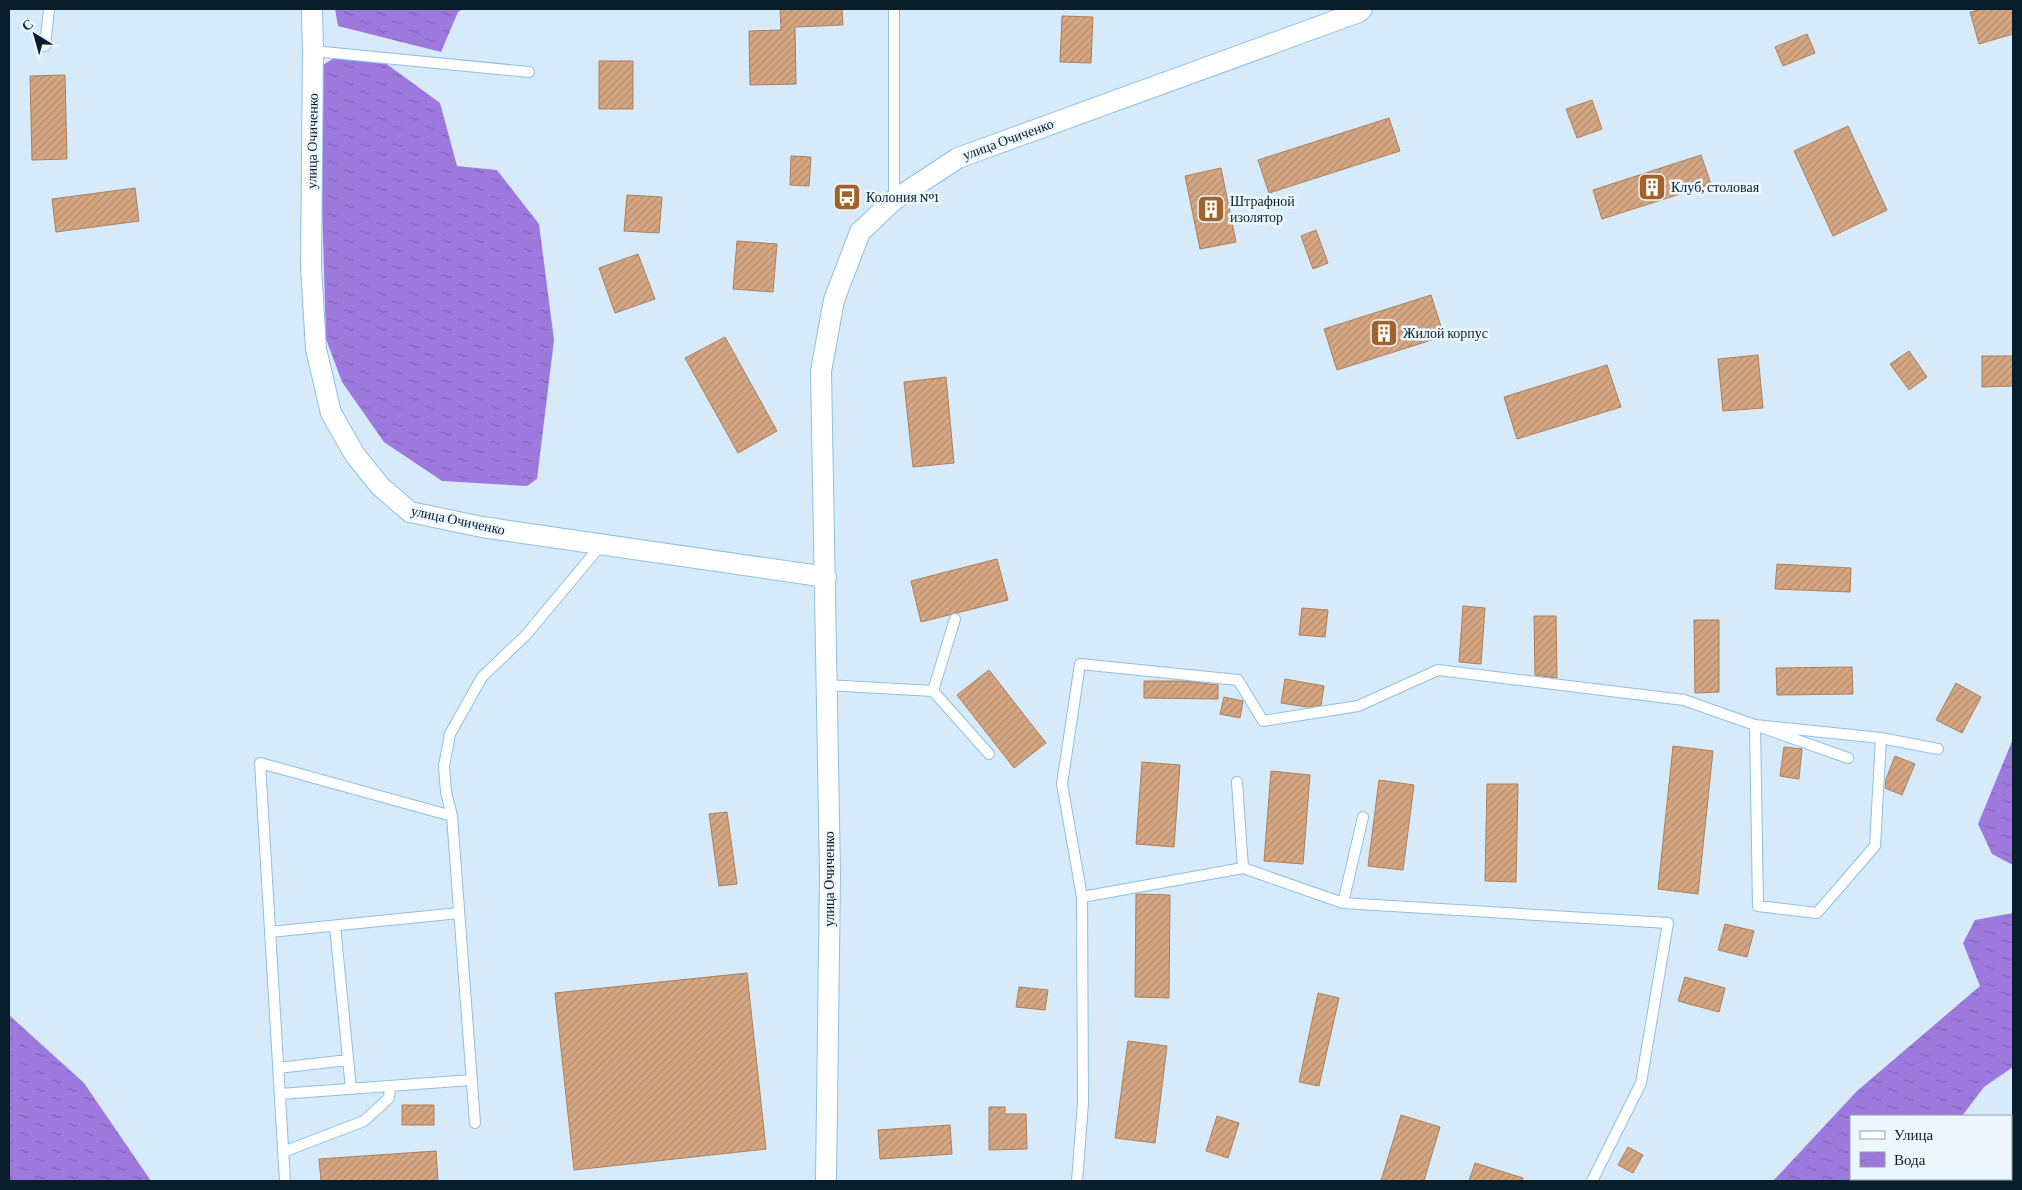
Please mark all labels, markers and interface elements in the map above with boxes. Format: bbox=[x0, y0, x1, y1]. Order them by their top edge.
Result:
north arrow bbox=[10, 10, 60, 60]
text: С bbox=[18, 15, 36, 34]
street label: улица Очиченко bbox=[303, 93, 321, 189]
street label: улица Очиченко bbox=[960, 115, 1056, 163]
building icon: Клуб, столовая bbox=[1637, 172, 1667, 202]
place label: Клуб, столовая bbox=[1671, 179, 1760, 195]
bus stop icon: Колония №1 bbox=[832, 182, 862, 212]
place label: Колония №1 bbox=[866, 189, 939, 205]
place label: Штрафной изолятор bbox=[1230, 193, 1295, 225]
building icon: Штрафной изолятор bbox=[1196, 194, 1226, 224]
building icon: Жилой корпус bbox=[1369, 318, 1399, 348]
place label: Жилой корпус bbox=[1403, 325, 1488, 341]
street label: улица Очиченко bbox=[410, 502, 506, 538]
street label: улица Очиченко bbox=[821, 831, 837, 927]
legend bbox=[1850, 1115, 2012, 1180]
text: Улица bbox=[1894, 1127, 1933, 1143]
text: Вода bbox=[1894, 1152, 1926, 1168]

